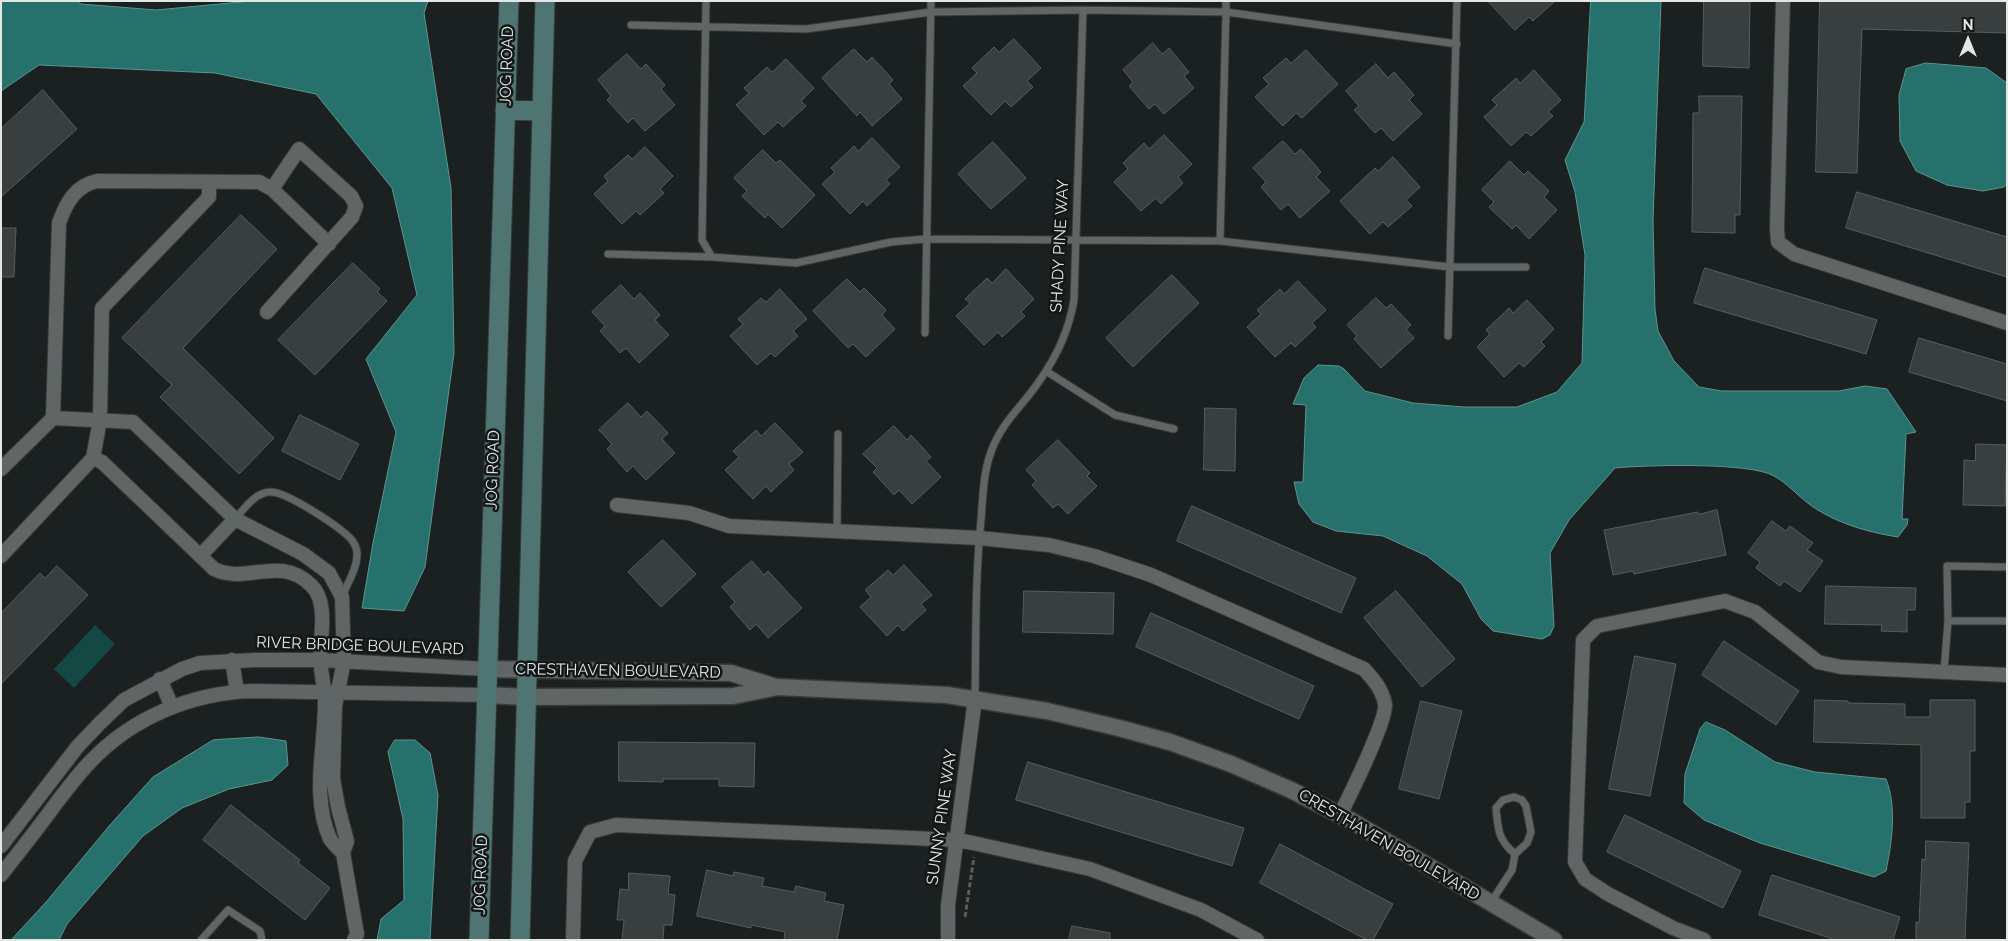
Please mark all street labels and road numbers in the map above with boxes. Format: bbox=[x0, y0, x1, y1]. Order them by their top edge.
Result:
street label: JOG ROAD bbox=[496, 26, 518, 106]
street label: SHADY PINE WAY bbox=[1047, 179, 1073, 313]
street label: JOG ROAD bbox=[482, 430, 504, 510]
street label: RIVER BRIDGE BOULEVARD bbox=[256, 633, 464, 659]
street label: CRESTHAVEN BOULEVARD bbox=[515, 660, 721, 682]
street label: SUNNY PINE WAY bbox=[923, 748, 961, 886]
street label: CRESTHAVEN BOULEVARD bbox=[1295, 785, 1483, 905]
street label: JOG ROAD bbox=[470, 835, 492, 915]

